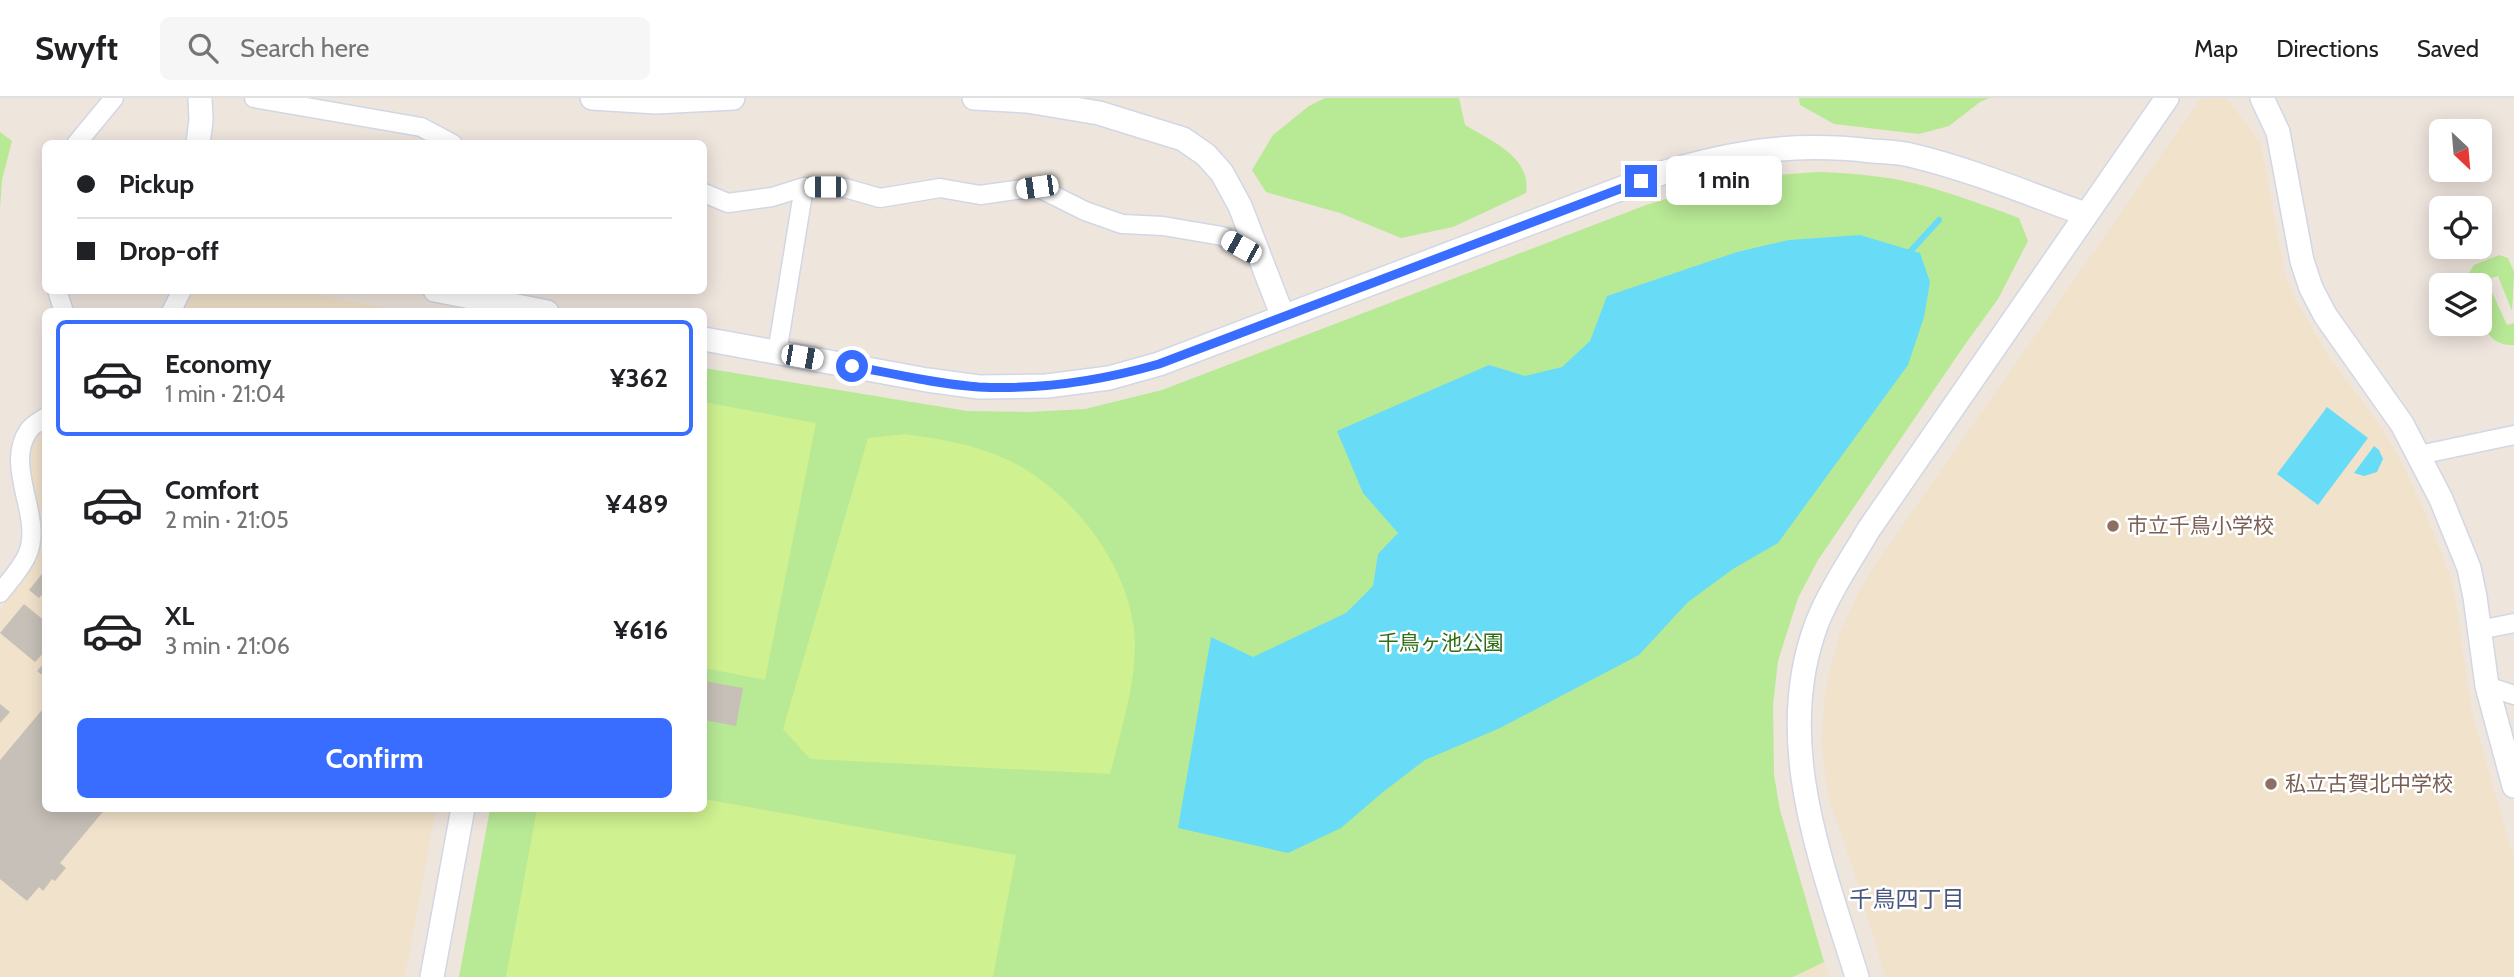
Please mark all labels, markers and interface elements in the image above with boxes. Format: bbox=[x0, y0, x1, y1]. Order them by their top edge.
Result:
search box bbox=[160, 17, 650, 80]
text: Swyft bbox=[35, 28, 118, 68]
icon: search bbox=[184, 29, 222, 67]
text: Search here bbox=[240, 32, 369, 64]
text: Map bbox=[2194, 34, 2238, 63]
text: Directions bbox=[2276, 34, 2379, 63]
text: Saved bbox=[2417, 34, 2479, 63]
north arrow bbox=[2429, 119, 2492, 182]
map controls bbox=[2429, 119, 2492, 336]
callout: 1 min bbox=[1666, 156, 1781, 206]
route end bbox=[1625, 165, 1657, 197]
text: 1 min bbox=[1698, 166, 1750, 194]
text: Pickup bbox=[119, 168, 194, 200]
car bbox=[1015, 174, 1060, 200]
car bbox=[805, 177, 847, 198]
button: locate bbox=[2429, 196, 2492, 259]
car bbox=[1218, 228, 1265, 266]
text: Drop-off bbox=[119, 235, 219, 267]
button: layers bbox=[2429, 273, 2492, 336]
car bbox=[780, 343, 825, 371]
icon: car bbox=[81, 347, 144, 410]
text: Economy bbox=[165, 348, 271, 380]
route start bbox=[836, 350, 868, 382]
text: ¥362 bbox=[610, 362, 668, 394]
text: 1 min · 21:04 bbox=[165, 380, 285, 408]
icon: car bbox=[81, 473, 144, 536]
text: Comfort bbox=[165, 474, 259, 506]
text: ¥489 bbox=[606, 488, 668, 520]
text: 2 min · 21:05 bbox=[165, 506, 289, 534]
place label: 市立千鳥小学校 bbox=[2127, 513, 2274, 538]
marker: 市立千鳥小学校 bbox=[2105, 518, 2121, 534]
icon: car bbox=[81, 599, 144, 662]
text: XL bbox=[165, 600, 194, 632]
text: ¥616 bbox=[613, 614, 668, 646]
park label: 千鳥ヶ池公園 bbox=[1378, 630, 1504, 655]
text: 3 min · 21:06 bbox=[165, 632, 290, 660]
button: Confirm bbox=[77, 718, 672, 798]
place label: 私立古賀北中学校 bbox=[2285, 771, 2453, 796]
marker: 私立古賀北中学校 bbox=[2263, 776, 2279, 792]
district label: 千鳥四丁目 bbox=[1850, 885, 1965, 913]

